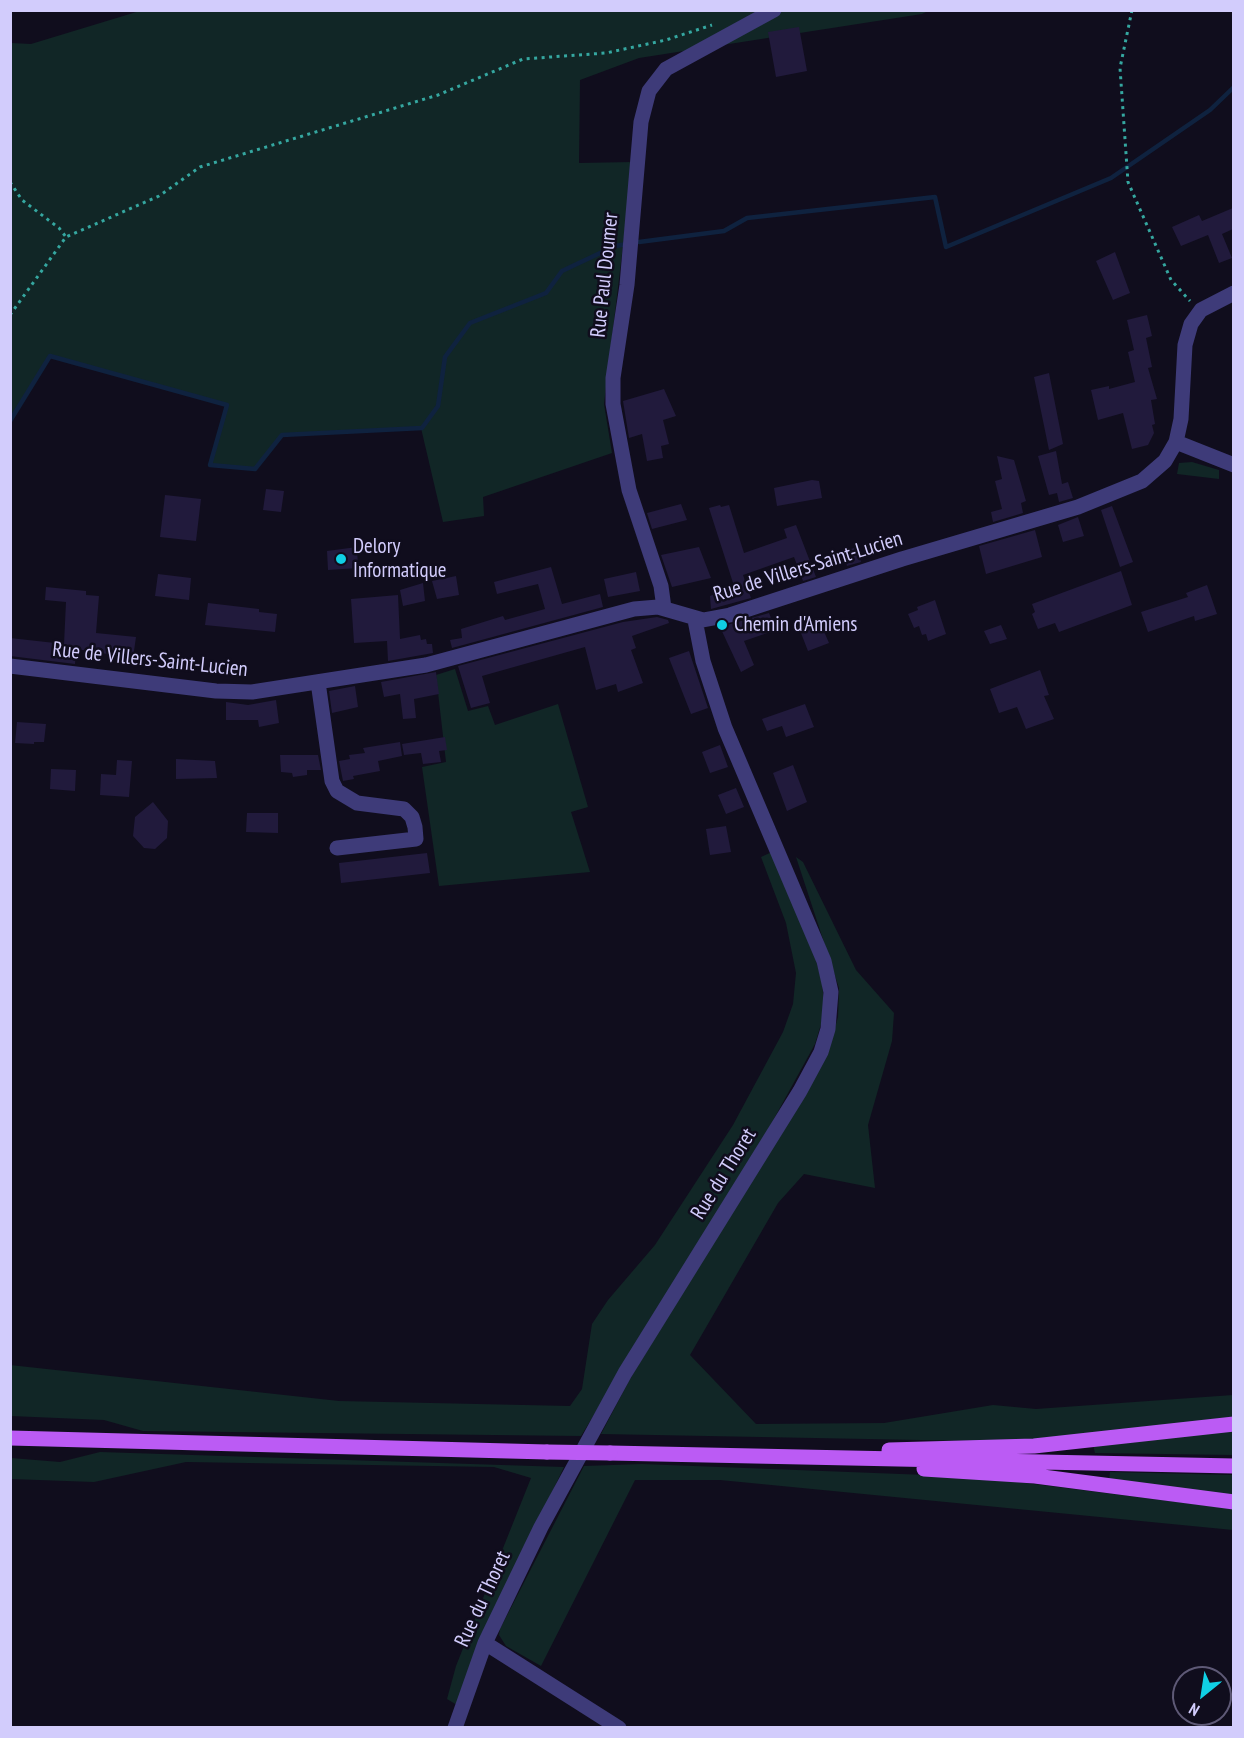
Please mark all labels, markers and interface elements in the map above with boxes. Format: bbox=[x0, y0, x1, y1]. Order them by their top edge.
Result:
street label: Rue Paul Doumer bbox=[586, 211, 624, 339]
street label: Rue de Villers-Saint-Lucien bbox=[710, 526, 906, 608]
place label: Delory Informatique bbox=[353, 534, 446, 584]
marker: Delory Informatique bbox=[334, 552, 348, 566]
place label: Chemin d'Amiens bbox=[734, 612, 857, 638]
marker: Chemin d'Amiens bbox=[715, 618, 729, 632]
street label: Rue de Villers-Saint-Lucien bbox=[51, 637, 249, 683]
street label: Rue du Thoret bbox=[686, 1124, 762, 1224]
street label: Rue du Thoret bbox=[450, 1547, 516, 1651]
north arrow bbox=[1172, 1666, 1232, 1726]
text: N bbox=[1185, 1699, 1203, 1721]

